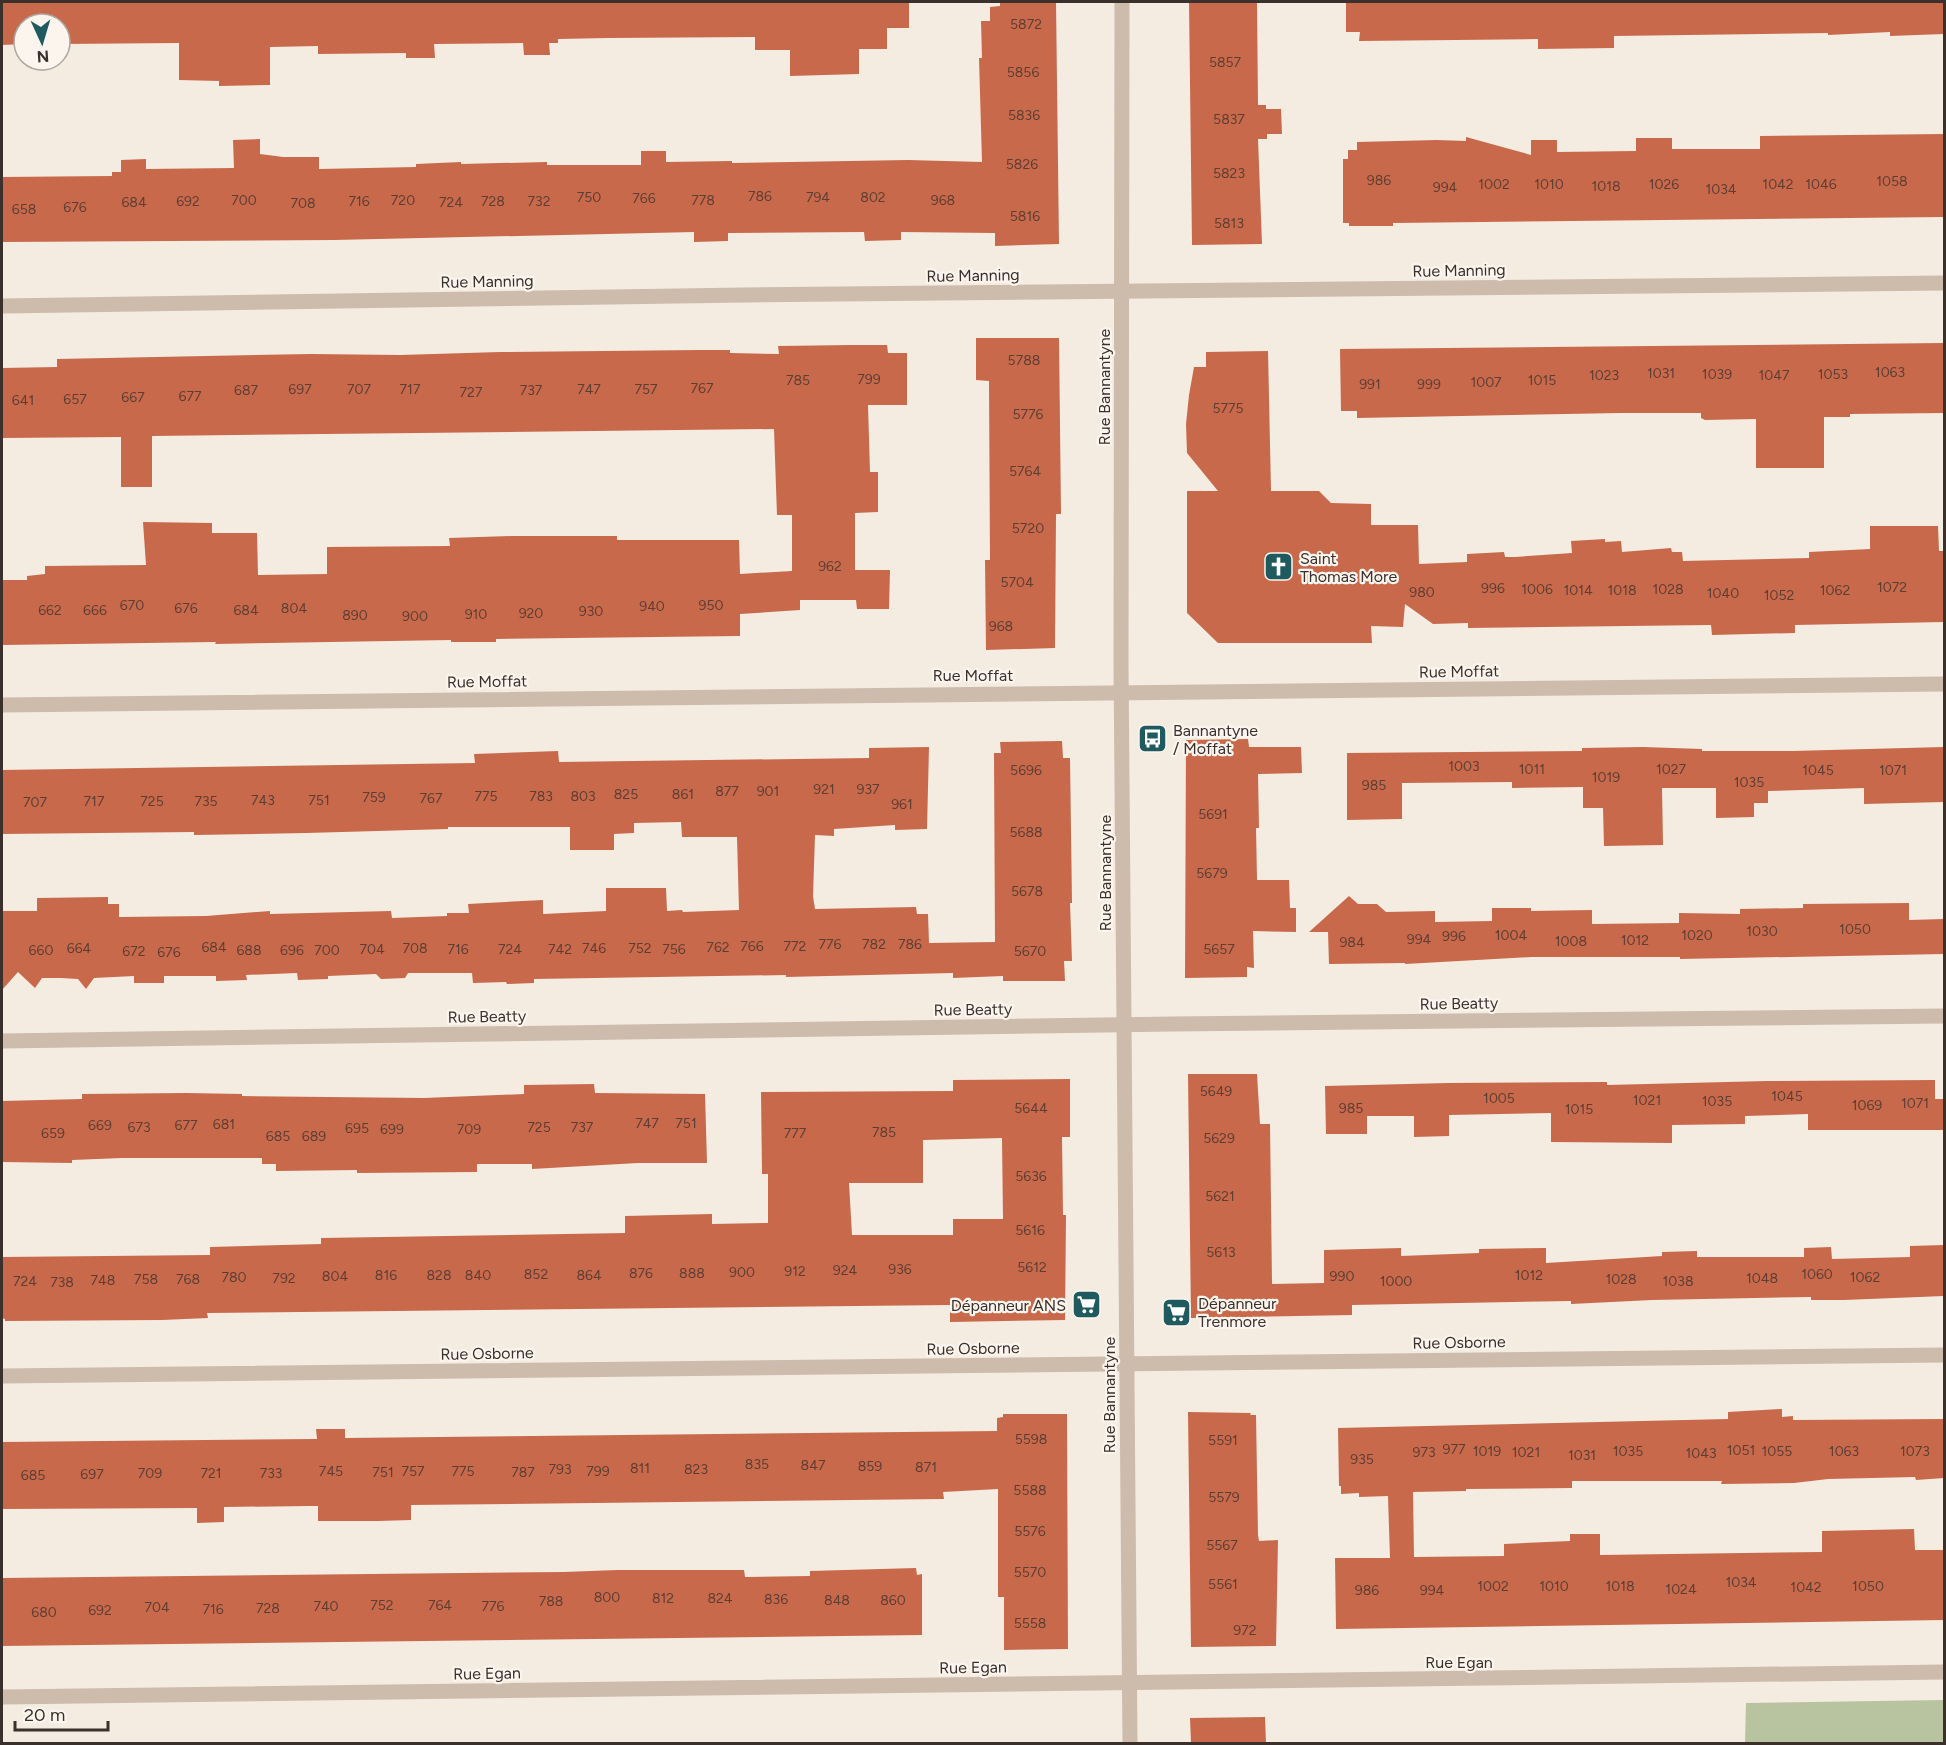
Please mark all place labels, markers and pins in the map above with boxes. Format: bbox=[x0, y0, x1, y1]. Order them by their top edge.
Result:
place label: Saint Thomas More bbox=[1300, 549, 1397, 586]
church icon: Saint Thomas More bbox=[1263, 551, 1295, 583]
place label: Bannantyne / Moffat bbox=[1173, 721, 1258, 758]
bus stop icon: Bannantyne / Moffat bbox=[1136, 723, 1168, 755]
supermarket icon: Dépanneur ANS bbox=[1071, 1289, 1103, 1321]
place label: Dépanneur Trenmore bbox=[1198, 1294, 1277, 1331]
place label: Dépanneur ANS bbox=[951, 1296, 1066, 1315]
supermarket icon: Dépanneur Trenmore bbox=[1161, 1296, 1193, 1328]

